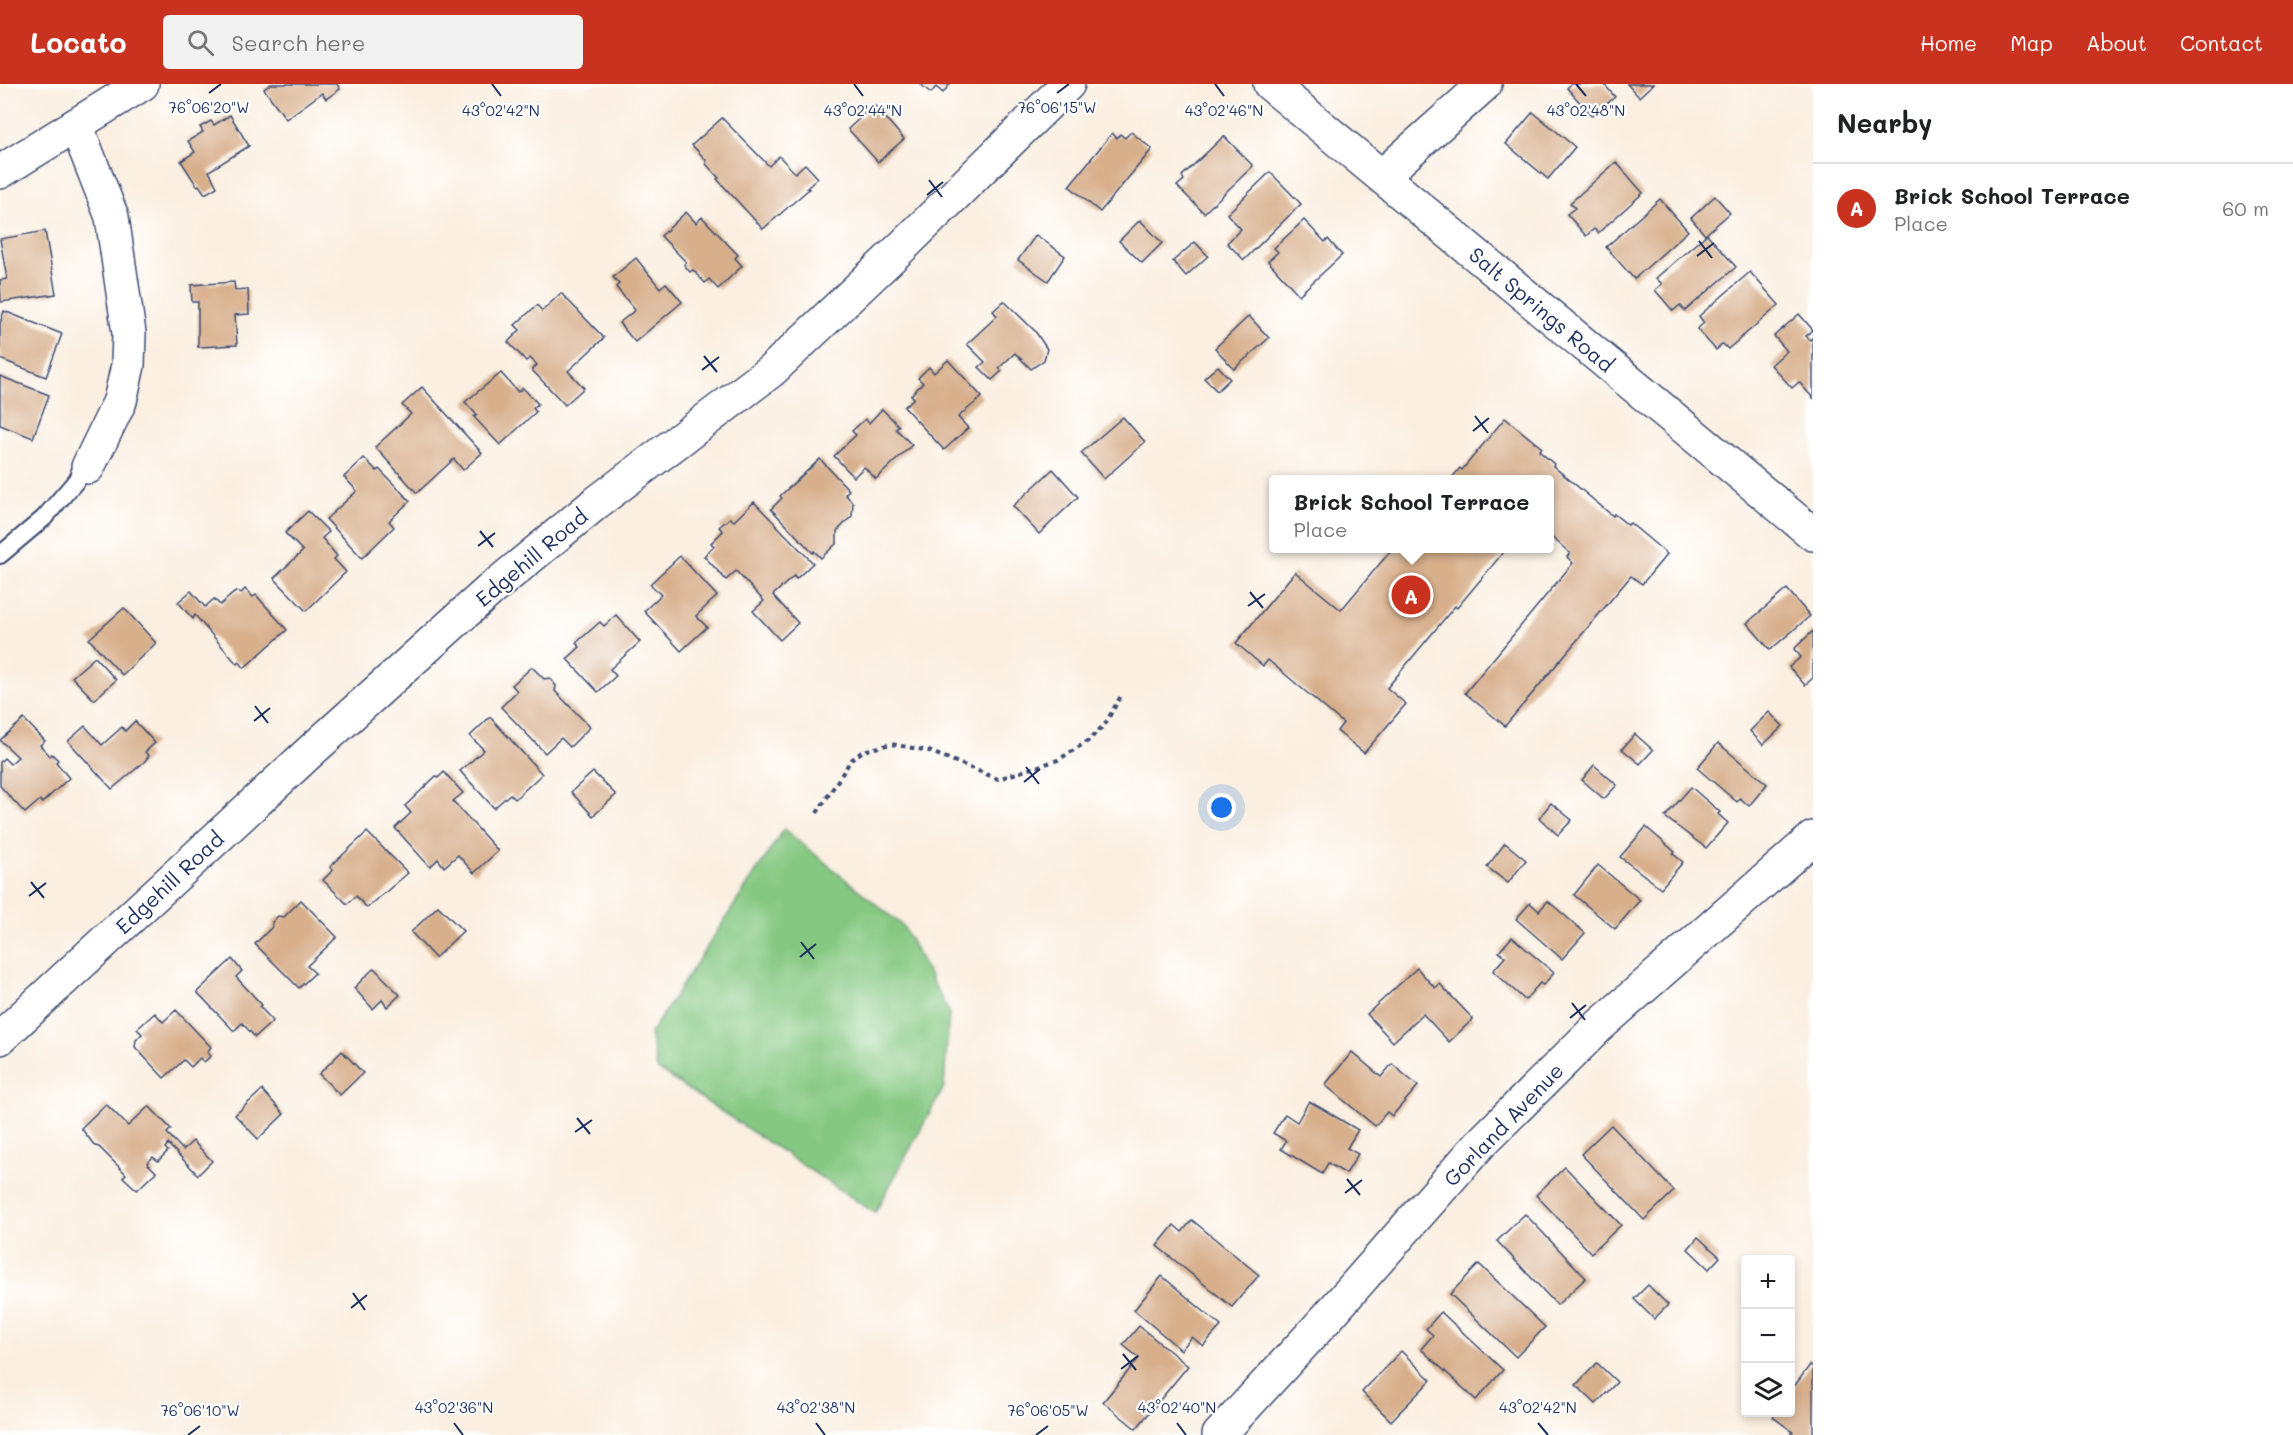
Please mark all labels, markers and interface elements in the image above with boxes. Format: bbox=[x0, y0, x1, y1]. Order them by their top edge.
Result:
search box bbox=[163, 15, 583, 69]
text: Locato bbox=[30, 24, 127, 60]
icon: search bbox=[184, 26, 217, 59]
text: Search here bbox=[232, 28, 365, 57]
text: Home bbox=[1920, 29, 1977, 56]
text: Map bbox=[2010, 29, 2053, 56]
text: About bbox=[2086, 29, 2147, 56]
text: Contact bbox=[2180, 29, 2263, 56]
text: 76°06'20"W bbox=[169, 97, 249, 117]
text: 76°06'15"W bbox=[1018, 97, 1096, 117]
text: 43°02'42"N bbox=[462, 100, 540, 120]
text: 43°02'44"N bbox=[824, 100, 902, 120]
text: 43°02'46"N bbox=[1185, 100, 1263, 120]
text: 43°02'48"N bbox=[1547, 100, 1625, 120]
text: Nearby bbox=[1837, 106, 1932, 140]
text: Brick School Terrace bbox=[1894, 181, 2130, 210]
text: A bbox=[1850, 195, 1863, 221]
text: 60 m bbox=[2222, 195, 2269, 221]
text: Place bbox=[1894, 210, 1948, 236]
street label: Salt Springs Road bbox=[1464, 241, 1620, 377]
popup bbox=[1269, 475, 1554, 553]
text: Brick School Terrace bbox=[1294, 487, 1529, 516]
street label: Edgehill Road bbox=[469, 502, 593, 612]
text: Place bbox=[1294, 516, 1347, 542]
pin: A bbox=[1392, 572, 1430, 618]
your location bbox=[1207, 793, 1236, 822]
street label: Edgehill Road bbox=[109, 825, 229, 939]
street label: Gorland Avenue bbox=[1437, 1057, 1569, 1191]
map controls bbox=[1741, 1255, 1795, 1417]
button: + bbox=[1741, 1255, 1795, 1309]
button: − bbox=[1741, 1309, 1795, 1363]
button: layers bbox=[1741, 1363, 1795, 1417]
text: 43°02'36"N bbox=[415, 1397, 493, 1417]
text: 43°02'38"N bbox=[777, 1397, 855, 1417]
text: 43°02'40"N bbox=[1138, 1397, 1216, 1417]
text: 43°02'42"N bbox=[1499, 1397, 1577, 1417]
text: 76°06'10"W bbox=[160, 1400, 240, 1420]
text: 76°06'05"W bbox=[1007, 1400, 1089, 1420]

